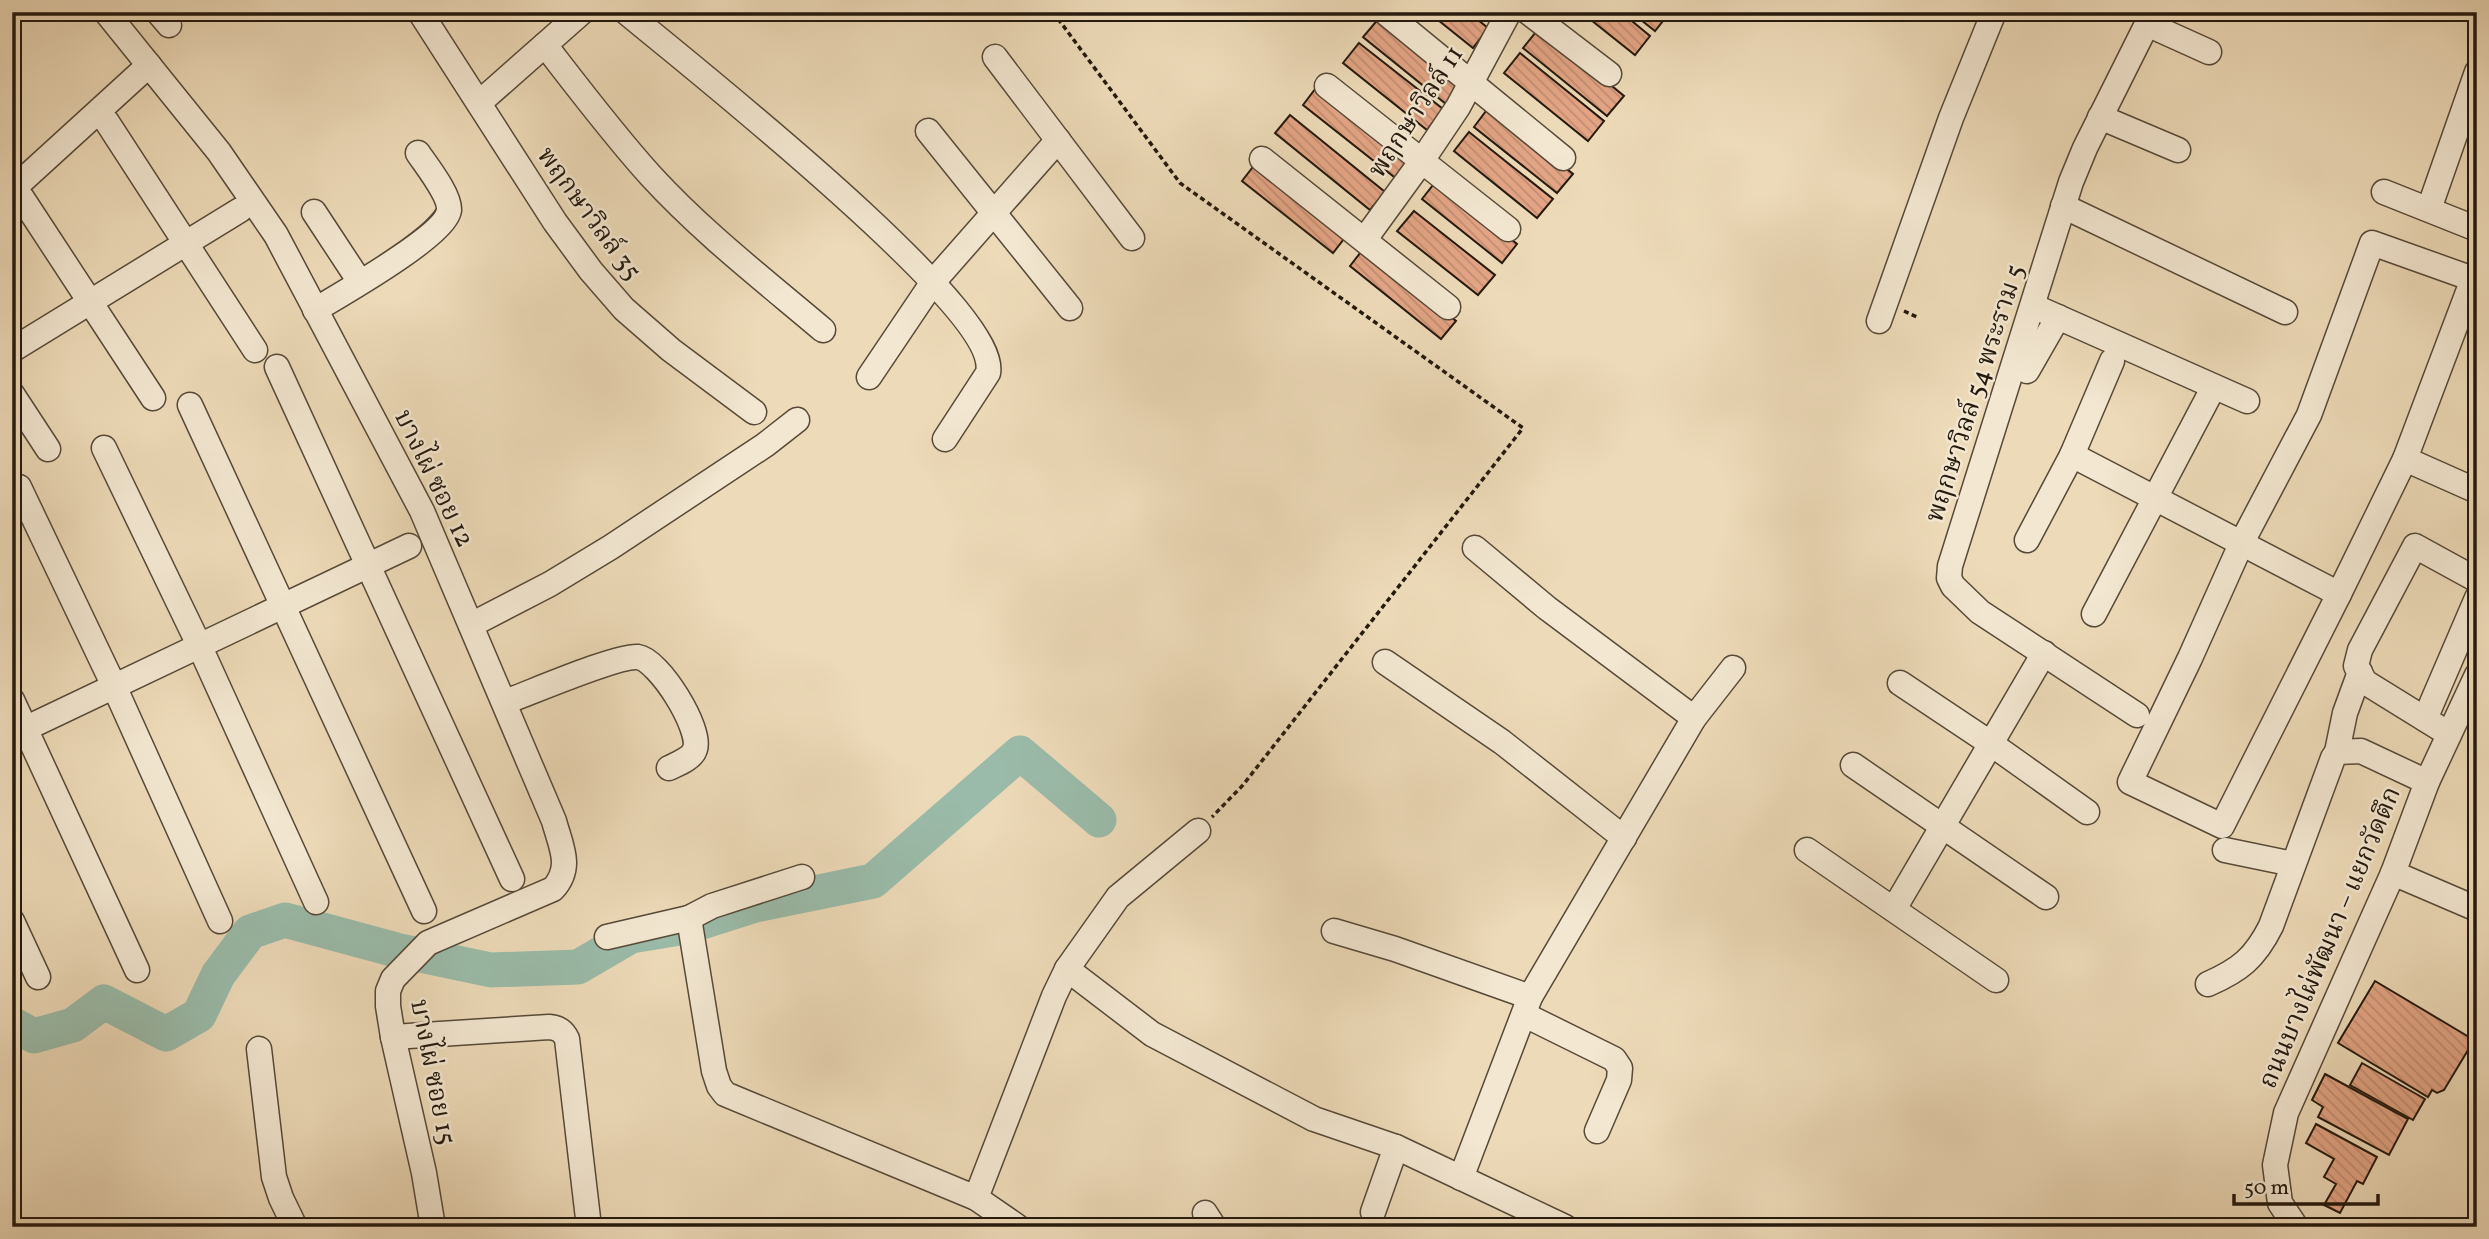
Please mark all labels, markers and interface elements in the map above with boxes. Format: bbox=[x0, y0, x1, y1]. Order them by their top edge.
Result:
street label: พฤกษาวิลล์ 11 bbox=[1360, 39, 1473, 185]
street label: พฤกษาวิลล์ 35 bbox=[528, 140, 649, 288]
street label: พฤกษาวิลล์ 54 พระราม 5 bbox=[1917, 260, 2035, 527]
street label: บางไผ่ ซอย 12 bbox=[384, 403, 484, 554]
street label: ถนนบางไผ่พัฒนา – แยกวัดตึก bbox=[2249, 781, 2411, 1094]
street label: บางไผ่ ซอย 15 bbox=[400, 996, 466, 1148]
scale bar bbox=[2234, 1162, 2377, 1206]
text: 50 m bbox=[2244, 1174, 2289, 1203]

